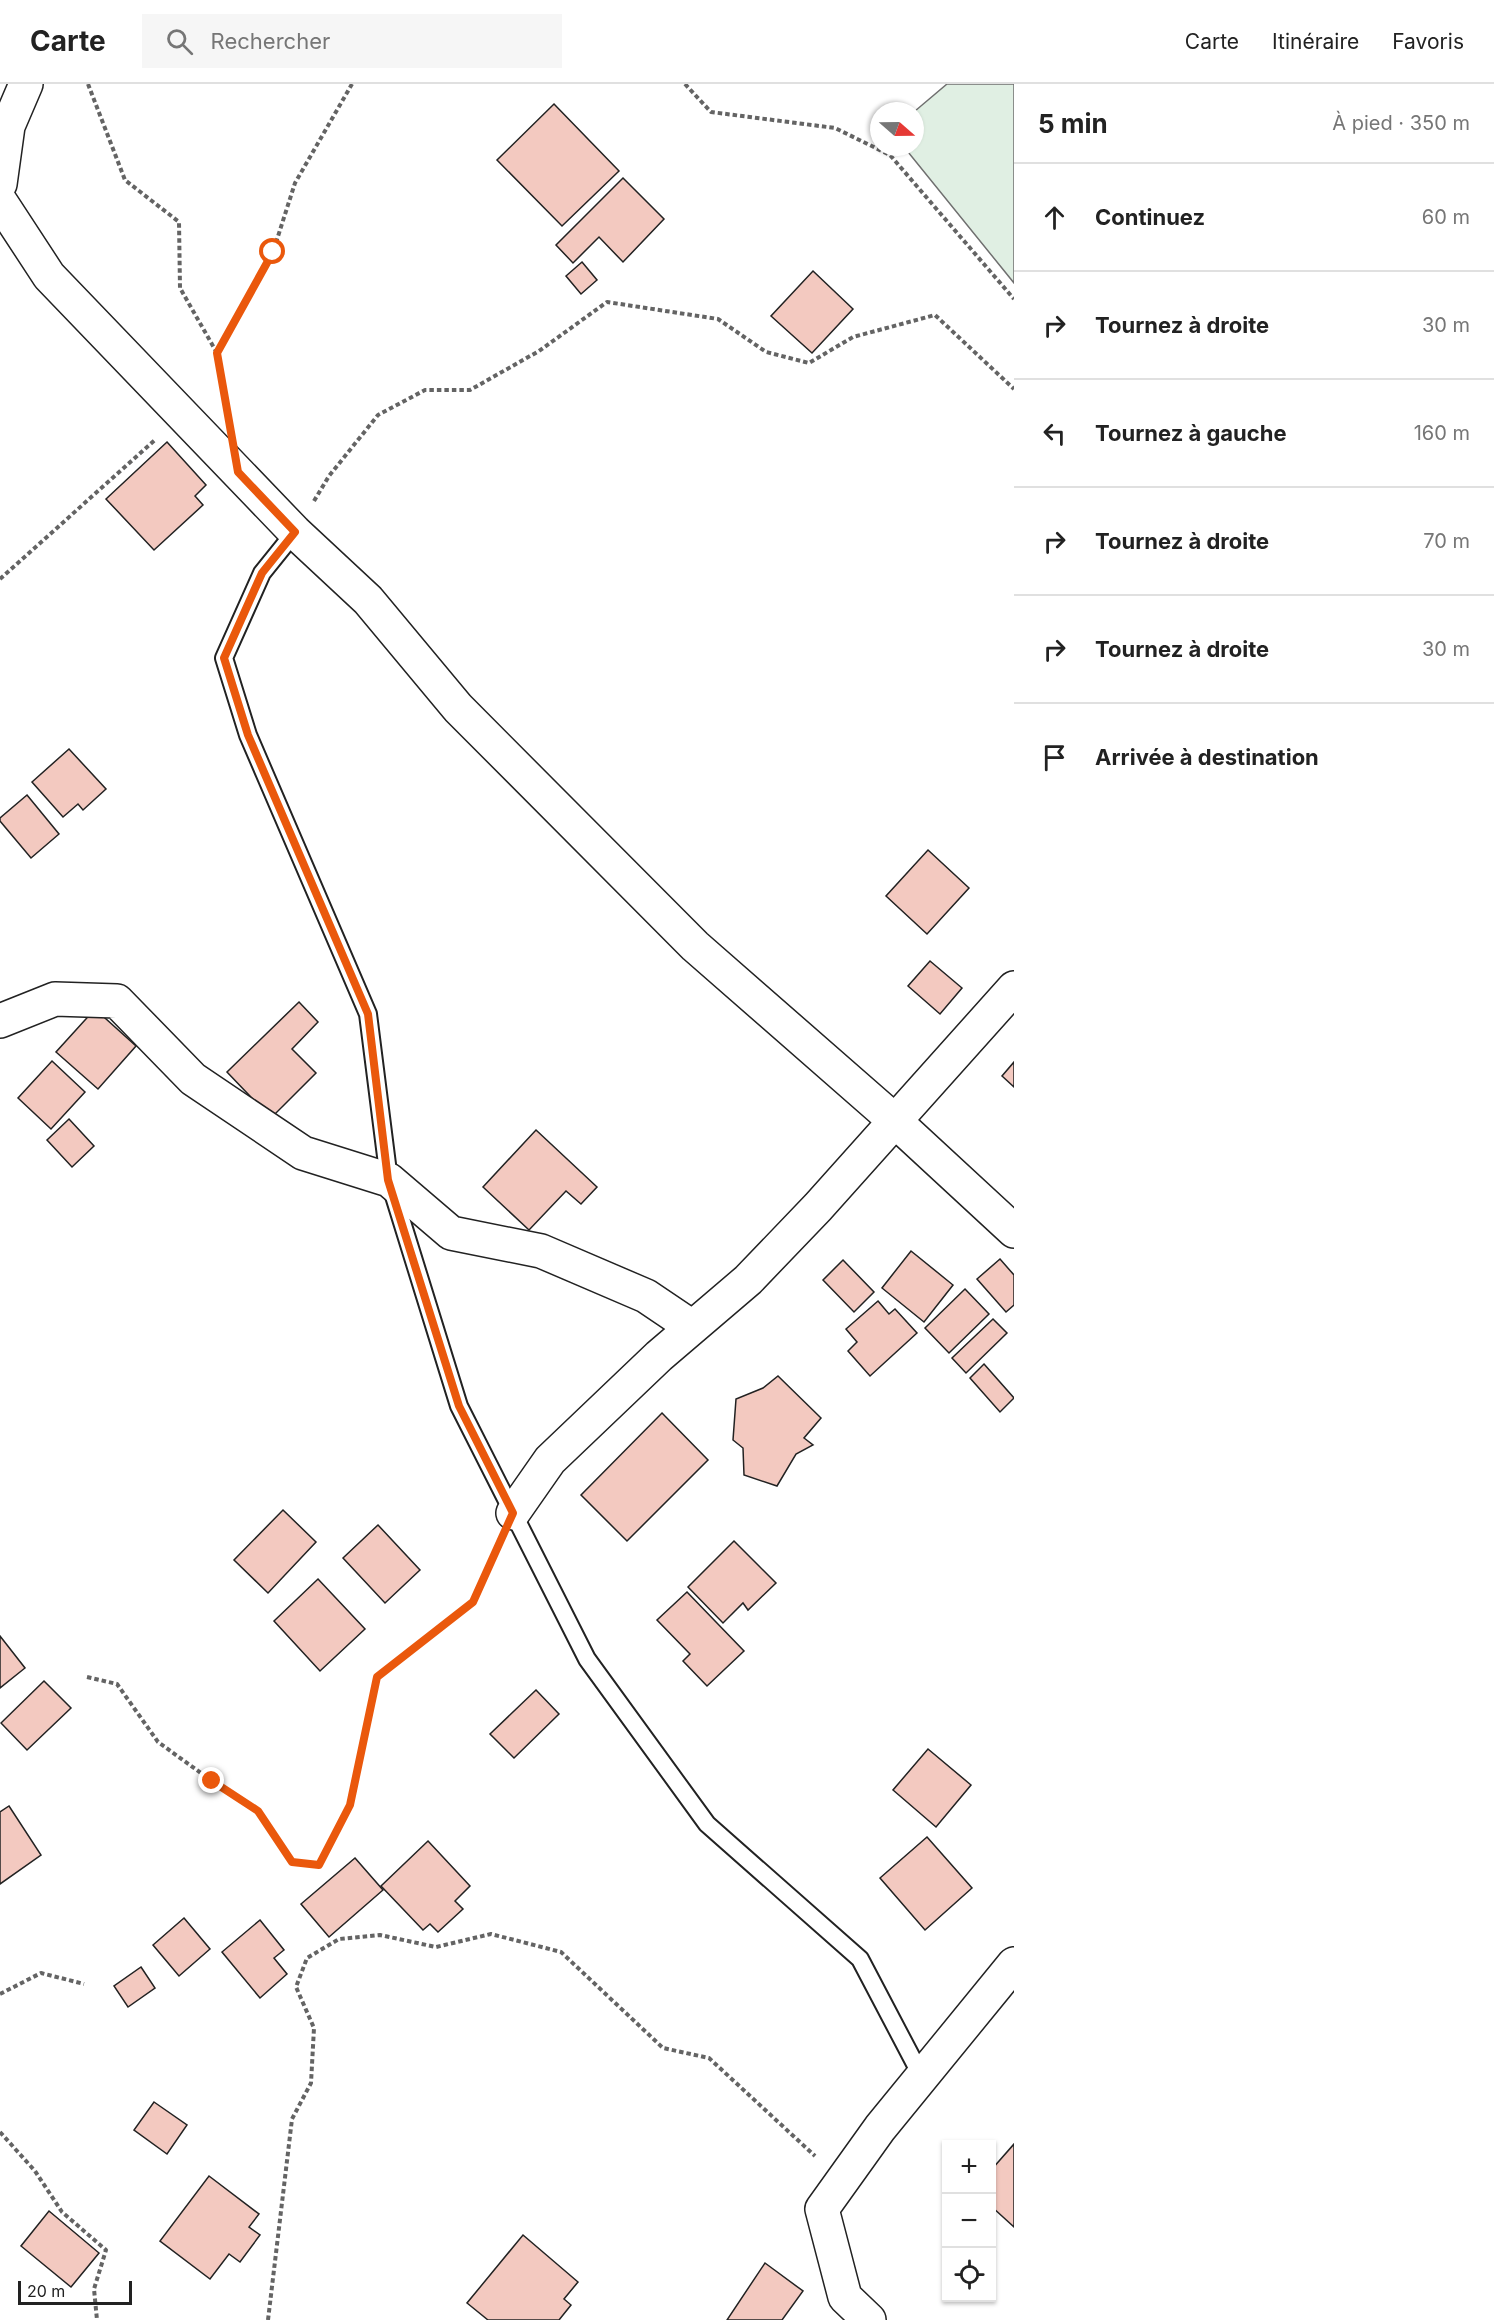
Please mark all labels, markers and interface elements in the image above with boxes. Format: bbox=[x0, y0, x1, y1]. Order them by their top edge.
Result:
search box bbox=[142, 14, 562, 68]
text: Carte bbox=[30, 24, 106, 58]
icon: search bbox=[163, 25, 196, 58]
text: Rechercher bbox=[211, 28, 330, 54]
text: Carte bbox=[1185, 29, 1239, 54]
text: Itinéraire bbox=[1272, 29, 1359, 54]
text: Favoris bbox=[1392, 29, 1464, 54]
north arrow bbox=[870, 102, 924, 156]
text: 5 min bbox=[1038, 108, 1108, 139]
text: À pied · 350 m bbox=[1332, 111, 1470, 135]
icon: ahead bbox=[1038, 201, 1071, 234]
text: Continuez bbox=[1095, 204, 1205, 230]
text: 60 m bbox=[1422, 205, 1470, 229]
route start bbox=[259, 238, 285, 264]
icon: right bbox=[1038, 309, 1071, 342]
text: Tournez à droite bbox=[1095, 312, 1269, 338]
text: 30 m bbox=[1422, 313, 1470, 337]
icon: left bbox=[1038, 417, 1071, 450]
text: Tournez à gauche bbox=[1095, 420, 1287, 446]
text: 160 m bbox=[1414, 421, 1470, 445]
icon: right bbox=[1038, 525, 1071, 558]
text: Tournez à droite bbox=[1095, 528, 1269, 554]
text: 70 m bbox=[1423, 529, 1470, 553]
icon: right bbox=[1038, 633, 1071, 666]
text: Tournez à droite bbox=[1095, 636, 1269, 662]
text: 30 m bbox=[1422, 637, 1470, 661]
icon: arrive bbox=[1038, 741, 1071, 774]
text: Arrivée à destination bbox=[1095, 744, 1319, 770]
route end bbox=[198, 1767, 224, 1793]
map controls bbox=[942, 2140, 996, 2302]
button: + bbox=[942, 2140, 996, 2194]
button: − bbox=[942, 2194, 996, 2248]
button: locate bbox=[942, 2248, 996, 2302]
scale bar bbox=[18, 2278, 132, 2306]
text: 20 m bbox=[27, 2281, 65, 2301]

